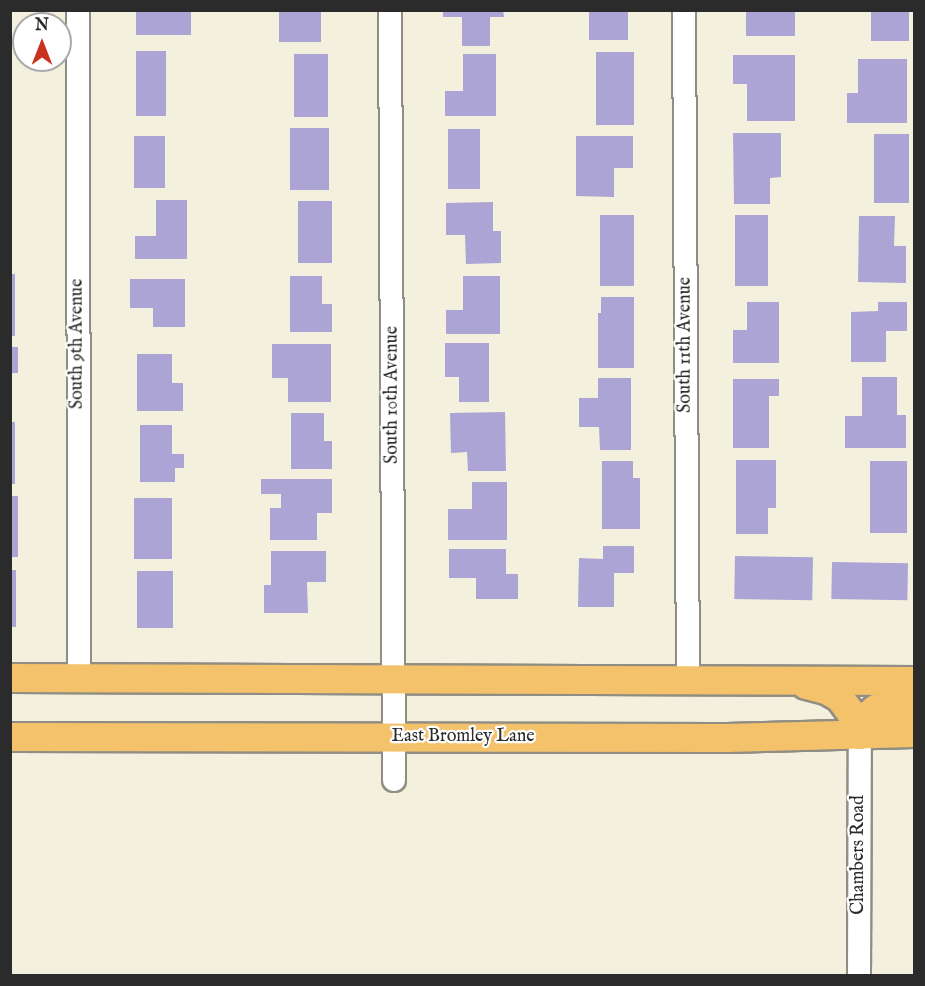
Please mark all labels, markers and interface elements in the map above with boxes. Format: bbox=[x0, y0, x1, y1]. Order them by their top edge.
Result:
north arrow bbox=[12, 12, 72, 72]
text: N bbox=[35, 16, 49, 36]
street label: South 11th Avenue bbox=[675, 277, 697, 413]
street label: South 9th Avenue bbox=[67, 279, 89, 409]
street label: South 10th Avenue bbox=[382, 326, 404, 464]
street label: East Bromley Lane bbox=[391, 726, 535, 748]
street label: Chambers Road bbox=[848, 795, 870, 915]

